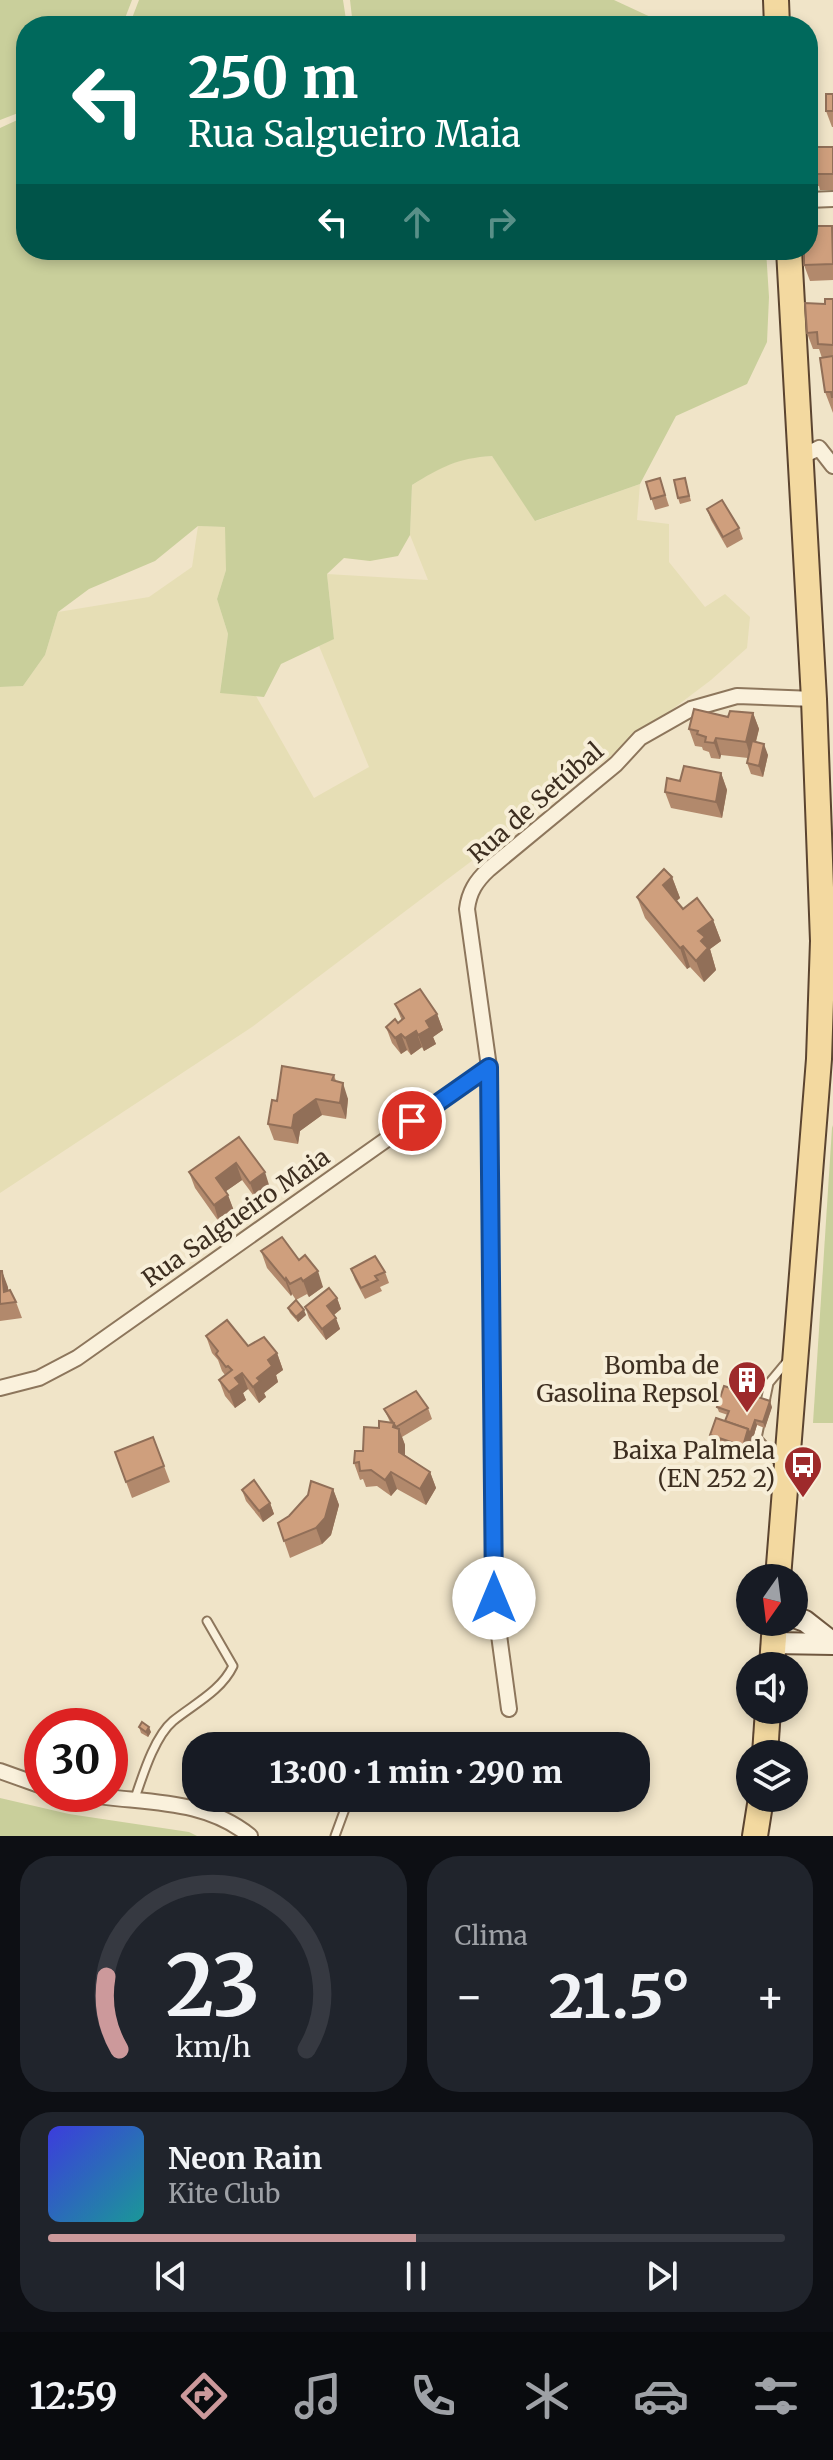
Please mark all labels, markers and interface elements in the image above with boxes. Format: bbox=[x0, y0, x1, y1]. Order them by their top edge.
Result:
text: 250 m bbox=[188, 43, 358, 113]
icon: left bbox=[56, 48, 160, 152]
text: Rua Salgueiro Maia bbox=[188, 112, 521, 157]
icon: left bbox=[311, 200, 355, 244]
icon: ahead bbox=[395, 200, 439, 244]
icon: right bbox=[479, 200, 523, 244]
street label: Rua de Setúbal bbox=[462, 735, 610, 870]
pin bbox=[378, 1087, 446, 1155]
icon: arrive bbox=[390, 1099, 434, 1143]
street label: Rua Salgueiro Maia bbox=[136, 1141, 336, 1294]
place label: Bomba de Gasolina Repsol bbox=[537, 1350, 719, 1409]
building icon: Bomba de Gasolina Repsol bbox=[726, 1359, 768, 1414]
place label: Baixa Palmela (EN 252 2) bbox=[612, 1435, 775, 1494]
bus stop icon: Baixa Palmela (EN 252 2) bbox=[782, 1444, 824, 1499]
position arrow bbox=[452, 1556, 536, 1640]
north arrow bbox=[736, 1564, 808, 1636]
map controls bbox=[736, 1564, 808, 1812]
button: sound bbox=[736, 1652, 808, 1724]
speed limit sign: 30 bbox=[24, 1708, 128, 1812]
button: layers bbox=[736, 1740, 808, 1812]
text: 13:00 · 1 min · 290 m bbox=[270, 1753, 562, 1791]
text: Clima bbox=[455, 1919, 528, 1952]
text: 23 bbox=[166, 1934, 260, 2039]
text: 21.5° bbox=[549, 1959, 691, 2034]
text: − bbox=[455, 1969, 484, 2024]
text: + bbox=[756, 1969, 785, 2024]
text: km/h bbox=[175, 2029, 251, 2065]
text: Neon Rain bbox=[168, 2139, 322, 2177]
text: Kite Club bbox=[168, 2177, 280, 2210]
icon: previous bbox=[149, 2254, 193, 2298]
icon: pause bbox=[394, 2254, 438, 2298]
icon: next bbox=[640, 2254, 684, 2298]
icon: directions bbox=[176, 2368, 232, 2424]
icon: music bbox=[290, 2368, 346, 2424]
icon: phone bbox=[405, 2368, 461, 2424]
icon: climate bbox=[519, 2368, 575, 2424]
icon: car bbox=[633, 2368, 689, 2424]
icon: filters bbox=[748, 2368, 804, 2424]
text: 12:59 bbox=[29, 2374, 117, 2419]

